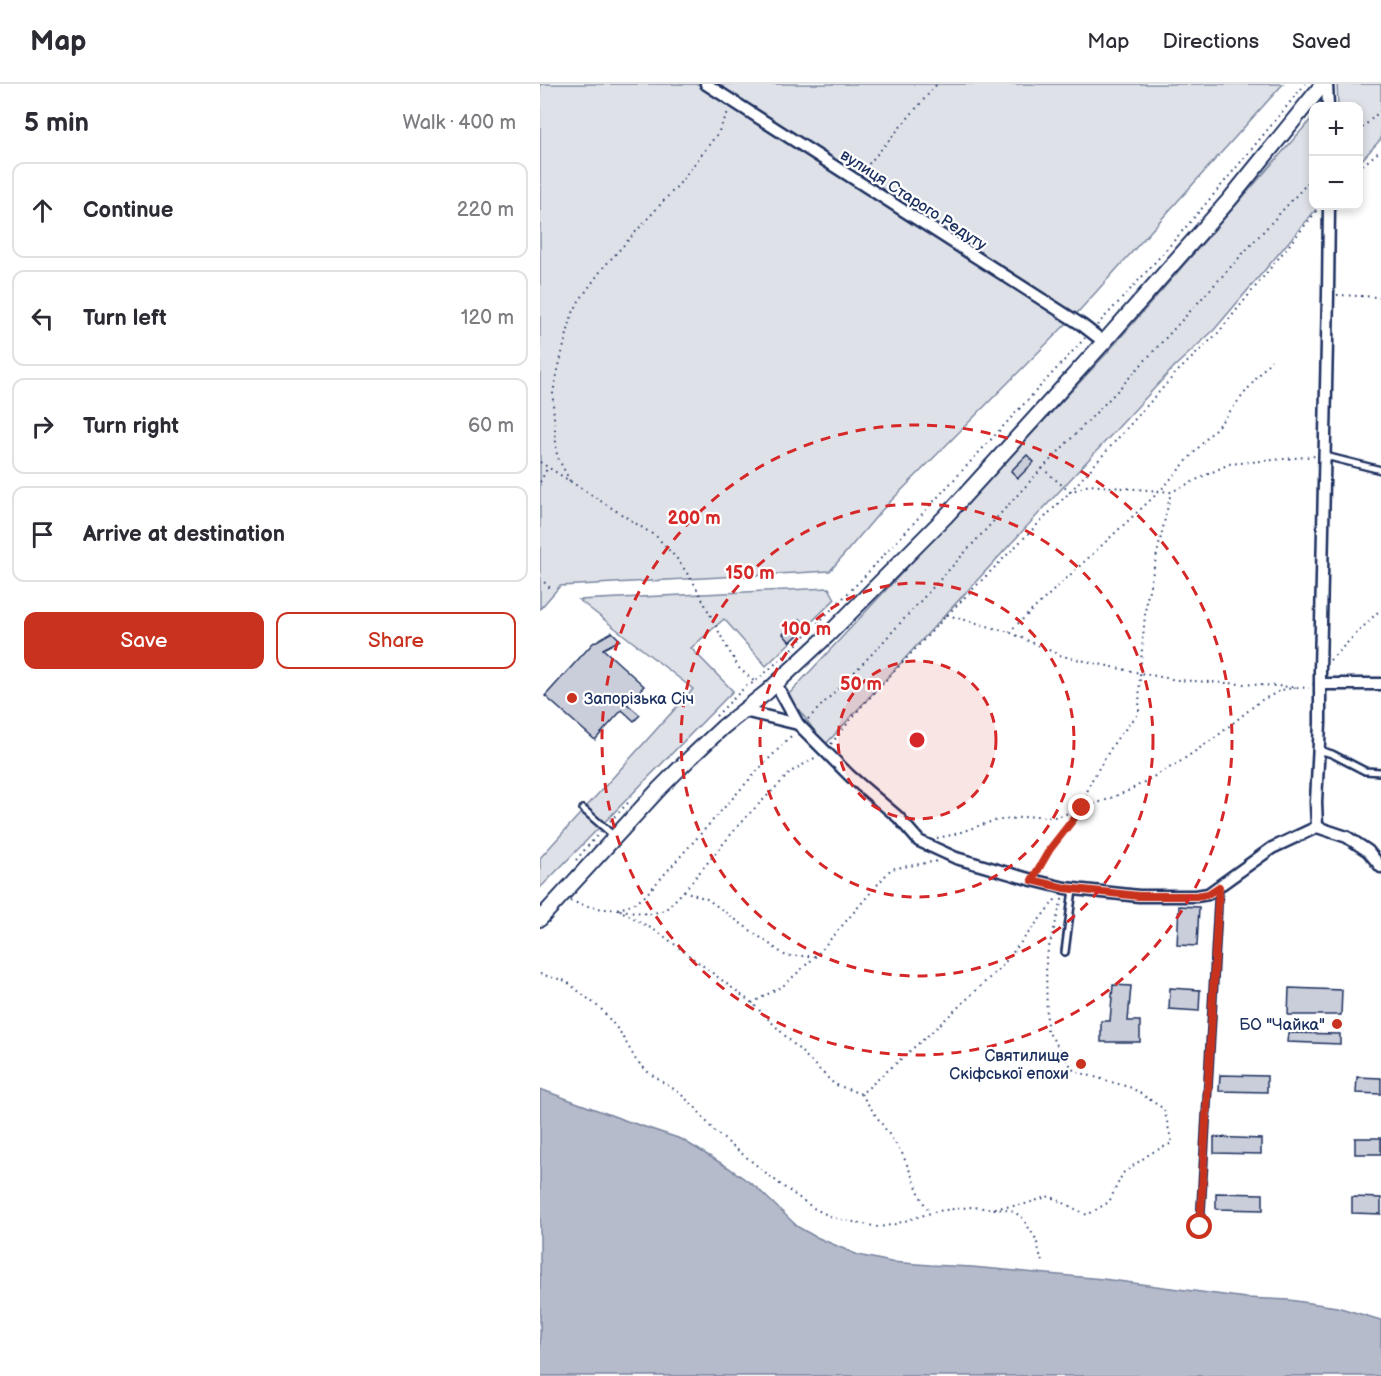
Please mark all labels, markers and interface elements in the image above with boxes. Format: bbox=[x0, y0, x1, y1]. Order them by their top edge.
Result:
text: Map bbox=[30, 25, 86, 58]
text: Map bbox=[1087, 29, 1130, 54]
text: Directions bbox=[1163, 29, 1259, 54]
text: Saved bbox=[1292, 29, 1351, 54]
map controls bbox=[1309, 102, 1363, 210]
button: + bbox=[1309, 102, 1363, 156]
text: 5 min bbox=[24, 108, 89, 139]
text: Walk · 400 m bbox=[403, 111, 516, 135]
street label: вулиця Старого Редуту bbox=[836, 146, 990, 255]
button: − bbox=[1309, 156, 1363, 210]
icon: ahead bbox=[26, 194, 59, 227]
text: Continue bbox=[83, 197, 173, 224]
text: 220 m bbox=[457, 198, 514, 222]
icon: left bbox=[26, 302, 59, 335]
text: Turn left bbox=[83, 305, 167, 332]
text: 120 m bbox=[461, 306, 514, 330]
icon: right bbox=[26, 410, 59, 443]
text: Turn right bbox=[83, 413, 179, 440]
text: 60 m bbox=[468, 414, 514, 438]
text: 200 m bbox=[667, 508, 721, 529]
icon: arrive bbox=[26, 518, 59, 551]
text: Arrive at destination bbox=[83, 521, 285, 548]
text: 150 m bbox=[725, 563, 775, 584]
button: Save bbox=[24, 612, 264, 669]
button: Share bbox=[276, 612, 516, 669]
text: 100 m bbox=[781, 619, 831, 640]
text: 50 m bbox=[840, 674, 882, 695]
place label: Запорізька Січ bbox=[584, 690, 694, 709]
marker: Запорізька Січ bbox=[565, 691, 579, 705]
centre of rings bbox=[907, 730, 927, 750]
route end bbox=[1068, 794, 1094, 820]
place label: БО "Чайка" bbox=[1239, 1016, 1325, 1035]
marker: БО "Чайка" bbox=[1330, 1017, 1344, 1031]
place label: Святилище Скіфської епохи bbox=[949, 1047, 1069, 1084]
marker: Святилище Скіфської епохи bbox=[1074, 1057, 1088, 1071]
route start bbox=[1186, 1213, 1212, 1239]

